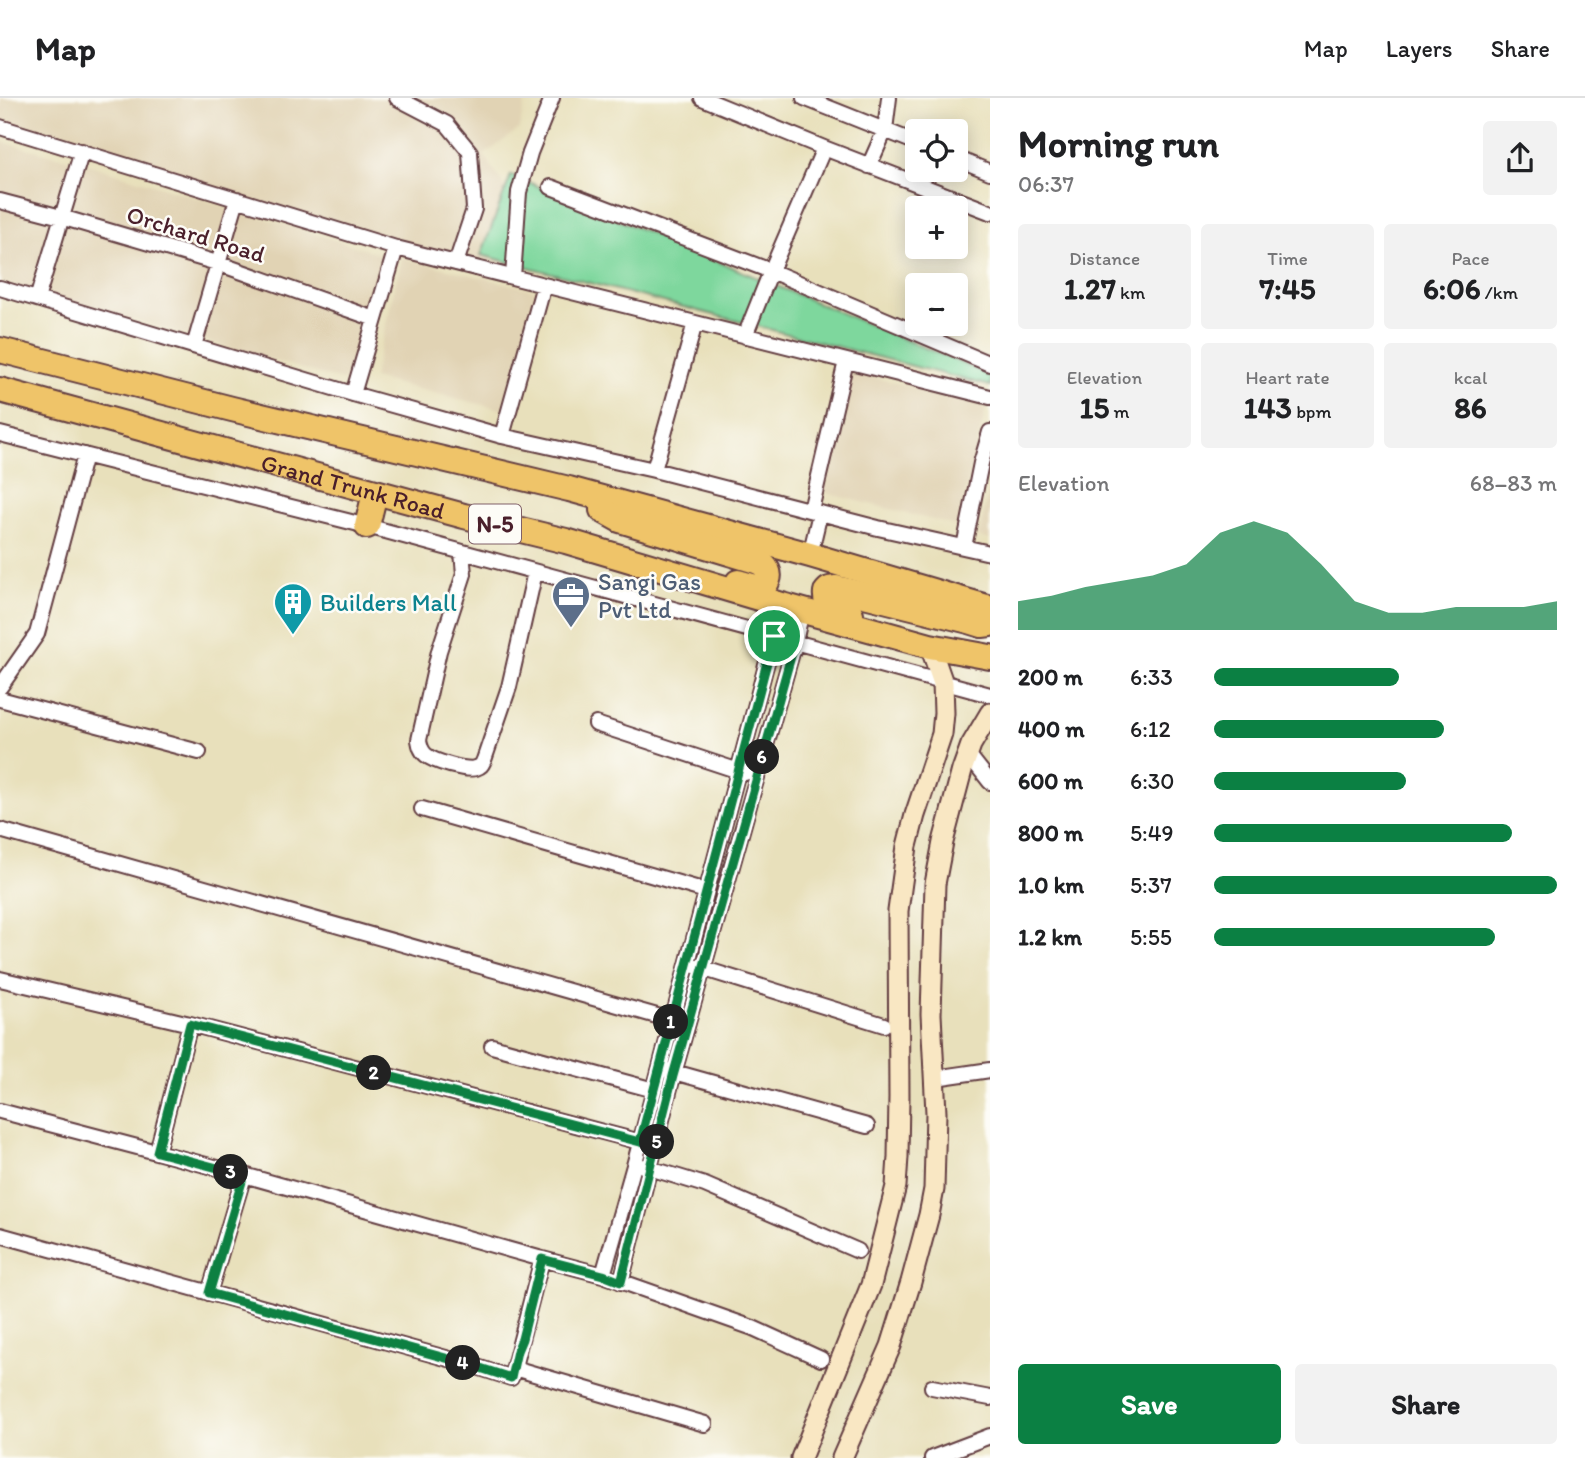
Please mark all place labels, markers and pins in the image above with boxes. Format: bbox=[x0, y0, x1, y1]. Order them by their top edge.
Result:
place label: Sangi Gas Pvt Ltd bbox=[598, 567, 701, 624]
office icon: Sangi Gas Pvt Ltd bbox=[550, 574, 592, 629]
building icon: Builders Mall bbox=[272, 581, 314, 636]
place label: Builders Mall bbox=[320, 588, 457, 617]
pin bbox=[744, 606, 804, 666]
pin: 6 bbox=[744, 740, 780, 774]
pin: 1 bbox=[654, 1004, 688, 1040]
pin: 2 bbox=[356, 1056, 392, 1090]
pin: 5 bbox=[640, 1124, 674, 1160]
pin: 3 bbox=[214, 1154, 248, 1190]
pin: 4 bbox=[446, 1346, 480, 1380]

